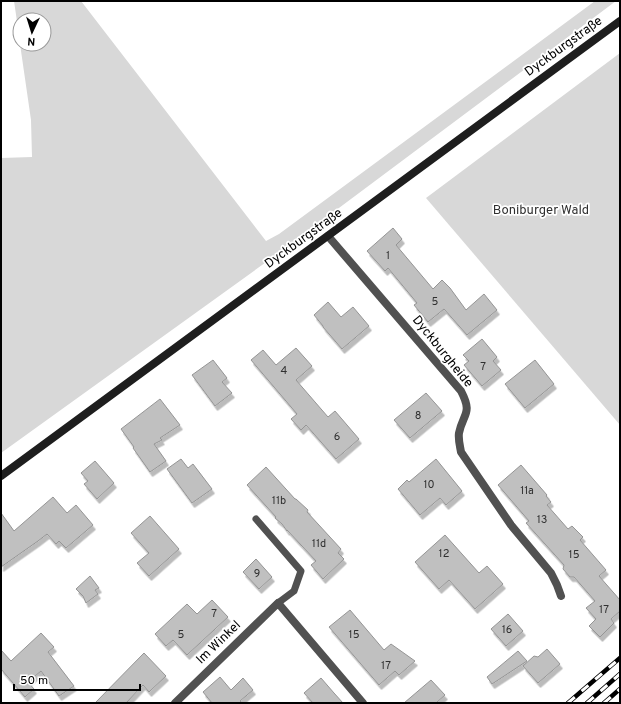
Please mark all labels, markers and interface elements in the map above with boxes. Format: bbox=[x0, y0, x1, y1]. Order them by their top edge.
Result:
north arrow bbox=[12, 12, 52, 52]
street label: Dyckburgstraße bbox=[522, 14, 606, 80]
text: N bbox=[27, 34, 36, 48]
park label: Boniburger Wald bbox=[493, 203, 589, 219]
street label: Dyckburgstraße bbox=[262, 206, 346, 272]
house number: 1 bbox=[386, 249, 390, 263]
house number: 5 bbox=[432, 295, 439, 309]
street label: Dyckburgheide bbox=[408, 313, 476, 391]
house number: 7 bbox=[480, 360, 486, 374]
house number: 4 bbox=[281, 364, 288, 378]
house number: 8 bbox=[415, 409, 421, 423]
house number: 6 bbox=[334, 430, 340, 444]
house number: 10 bbox=[423, 478, 435, 492]
house number: 11a bbox=[520, 484, 534, 498]
house number: 11b bbox=[272, 494, 286, 508]
house number: 13 bbox=[537, 513, 547, 527]
house number: 11d bbox=[312, 537, 326, 551]
house number: 12 bbox=[439, 547, 449, 561]
house number: 15 bbox=[569, 548, 580, 562]
house number: 9 bbox=[254, 567, 260, 581]
house number: 17 bbox=[599, 603, 609, 617]
house number: 7 bbox=[211, 607, 217, 621]
street label: Im Winkel bbox=[193, 618, 245, 668]
house number: 16 bbox=[502, 623, 512, 637]
house number: 5 bbox=[178, 628, 185, 642]
house number: 15 bbox=[349, 628, 360, 642]
house number: 17 bbox=[381, 659, 391, 673]
scale bar bbox=[14, 666, 140, 692]
text: 50 m bbox=[20, 673, 48, 689]

